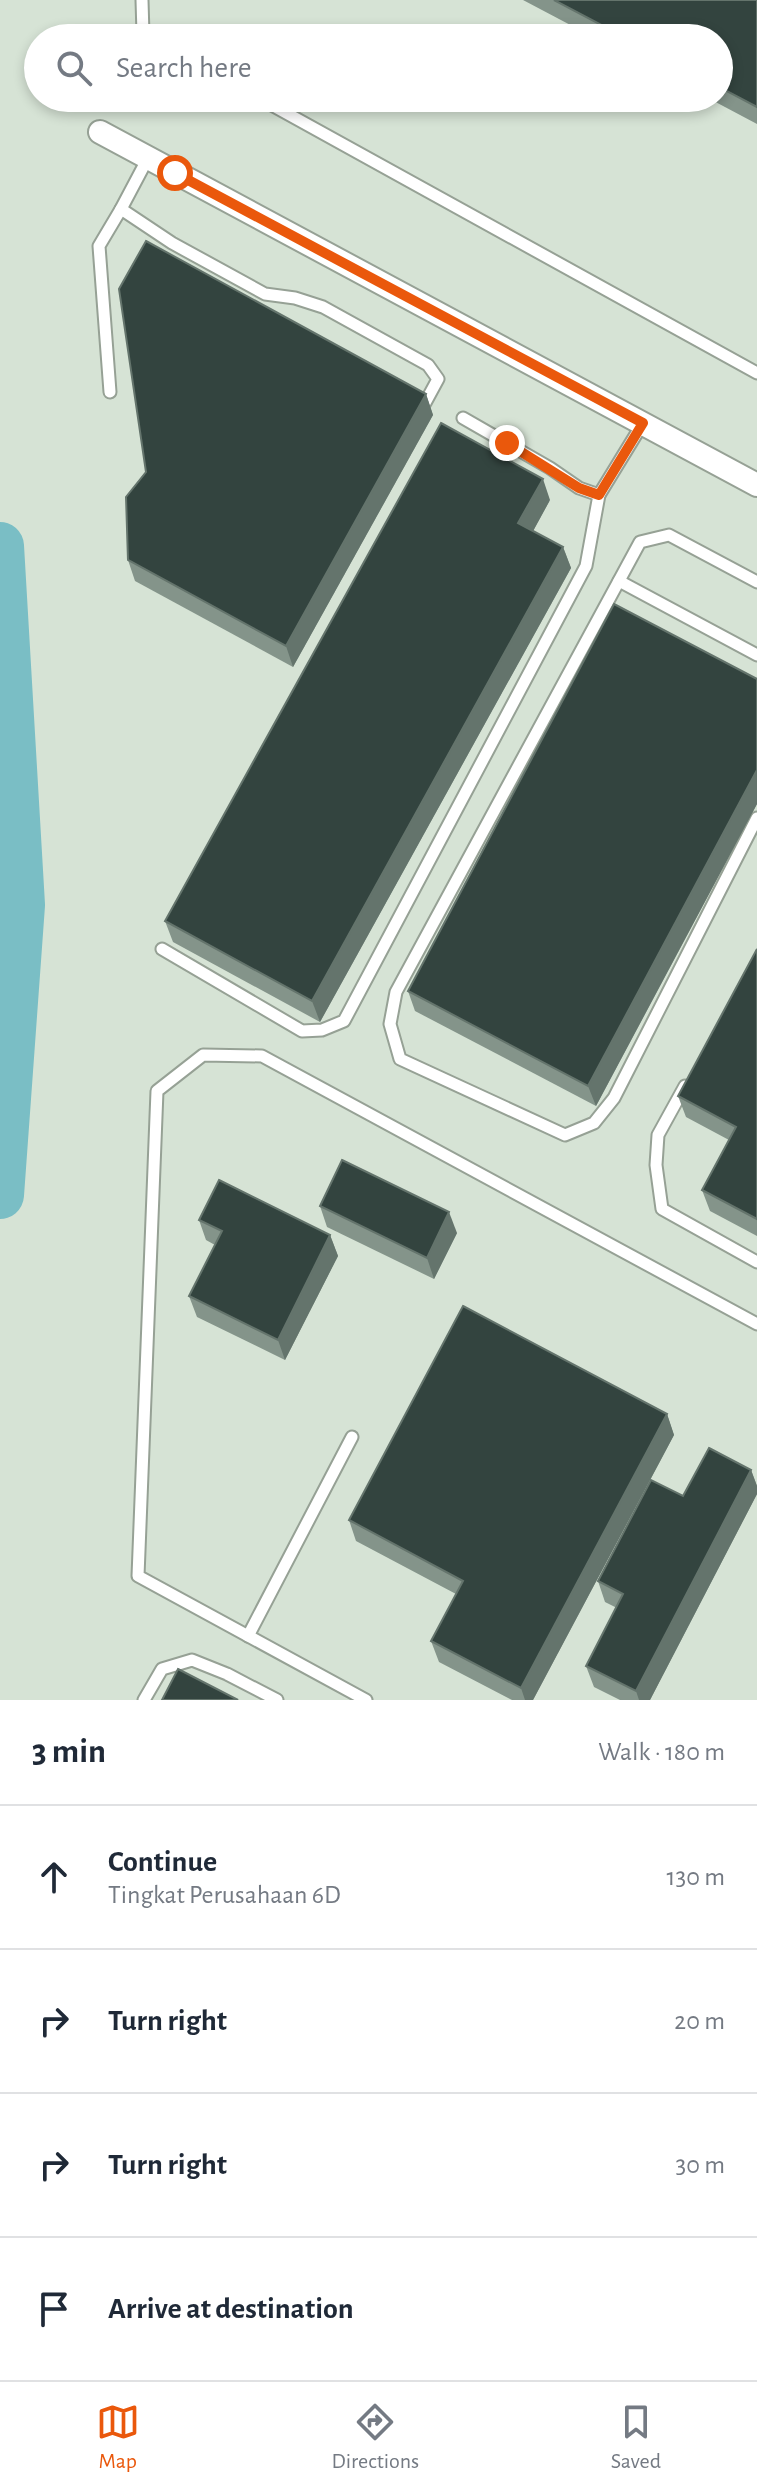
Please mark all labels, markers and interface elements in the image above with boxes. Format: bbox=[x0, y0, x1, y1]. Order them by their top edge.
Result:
search box bbox=[24, 24, 733, 112]
icon: search bbox=[52, 46, 96, 90]
text: Search here bbox=[116, 53, 252, 83]
route start bbox=[157, 155, 193, 191]
route end bbox=[489, 425, 525, 461]
text: 3 min bbox=[32, 1735, 106, 1769]
text: Walk · 180 m bbox=[598, 1739, 725, 1765]
text: Continue bbox=[108, 1847, 217, 1877]
icon: ahead bbox=[32, 1855, 76, 1899]
text: 130 m bbox=[667, 1864, 725, 1890]
text: Tingkat Perusahaan 6D bbox=[108, 1882, 341, 1908]
icon: right bbox=[32, 1999, 76, 2043]
text: Turn right bbox=[108, 2006, 227, 2036]
text: 20 m bbox=[674, 2008, 725, 2034]
icon: right bbox=[32, 2143, 76, 2187]
text: Turn right bbox=[108, 2150, 227, 2180]
text: 30 m bbox=[675, 2152, 725, 2178]
icon: arrive bbox=[32, 2287, 76, 2331]
text: Arrive at destination bbox=[108, 2294, 354, 2324]
tab: Map bbox=[96, 2400, 140, 2474]
tab: Directions bbox=[331, 2400, 419, 2474]
tab: Saved bbox=[611, 2400, 661, 2474]

